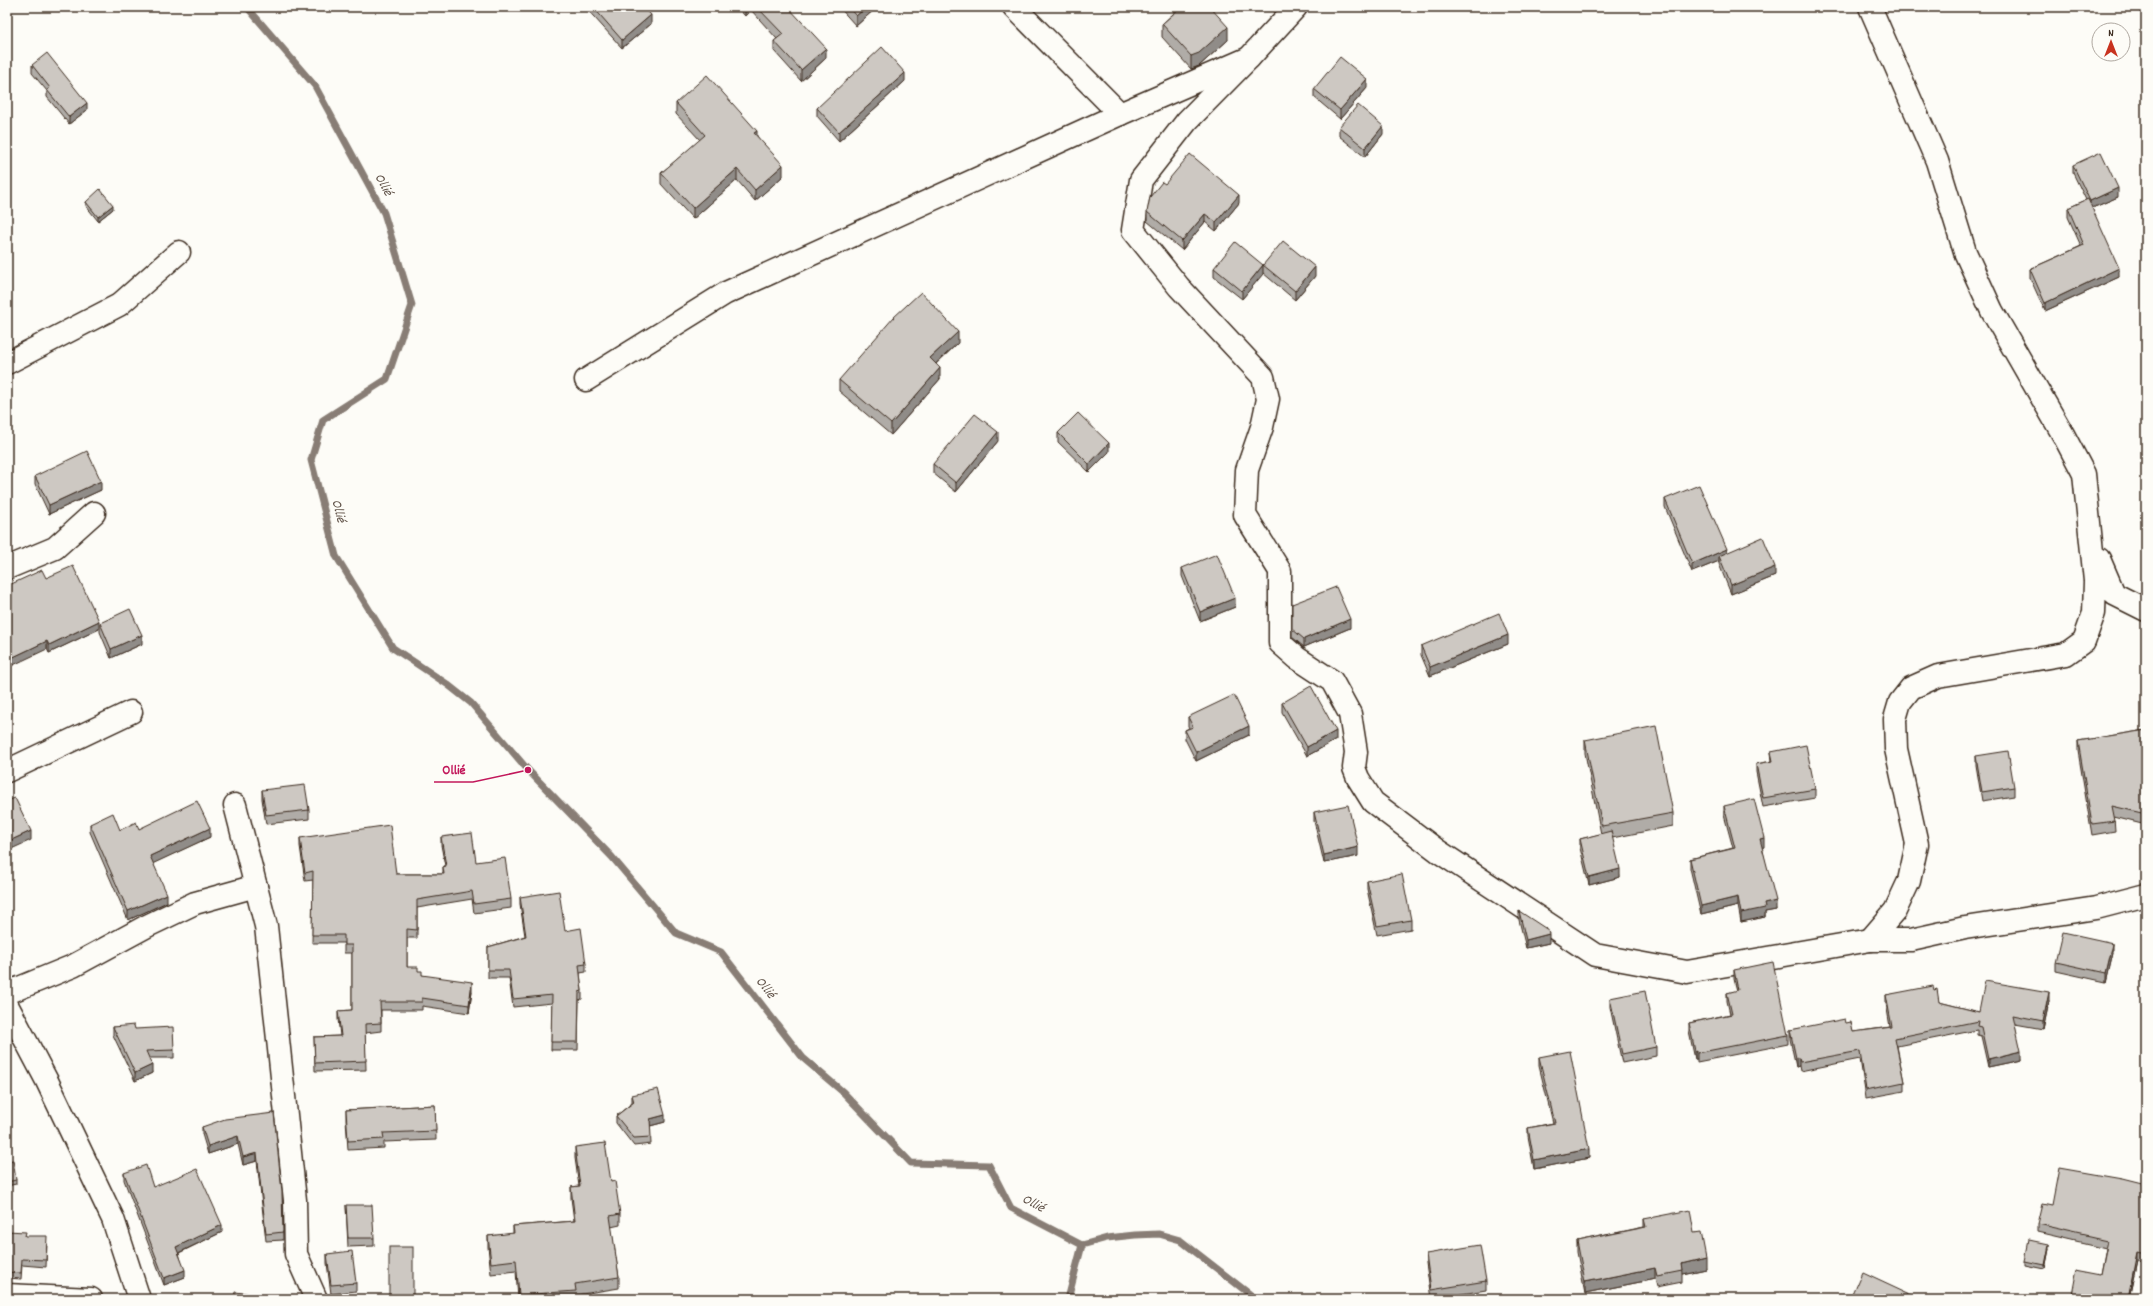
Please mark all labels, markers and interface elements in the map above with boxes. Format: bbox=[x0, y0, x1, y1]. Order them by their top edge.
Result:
north arrow bbox=[2091, 22, 2131, 62]
text: N bbox=[2108, 26, 2114, 42]
water label: Ollié bbox=[369, 170, 398, 202]
water label: Ollié bbox=[325, 497, 351, 527]
callout: Ollié bbox=[434, 756, 473, 782]
text: Ollié bbox=[442, 761, 466, 781]
water label: Ollié bbox=[750, 973, 781, 1005]
water label: Ollié bbox=[1018, 1190, 1050, 1219]

